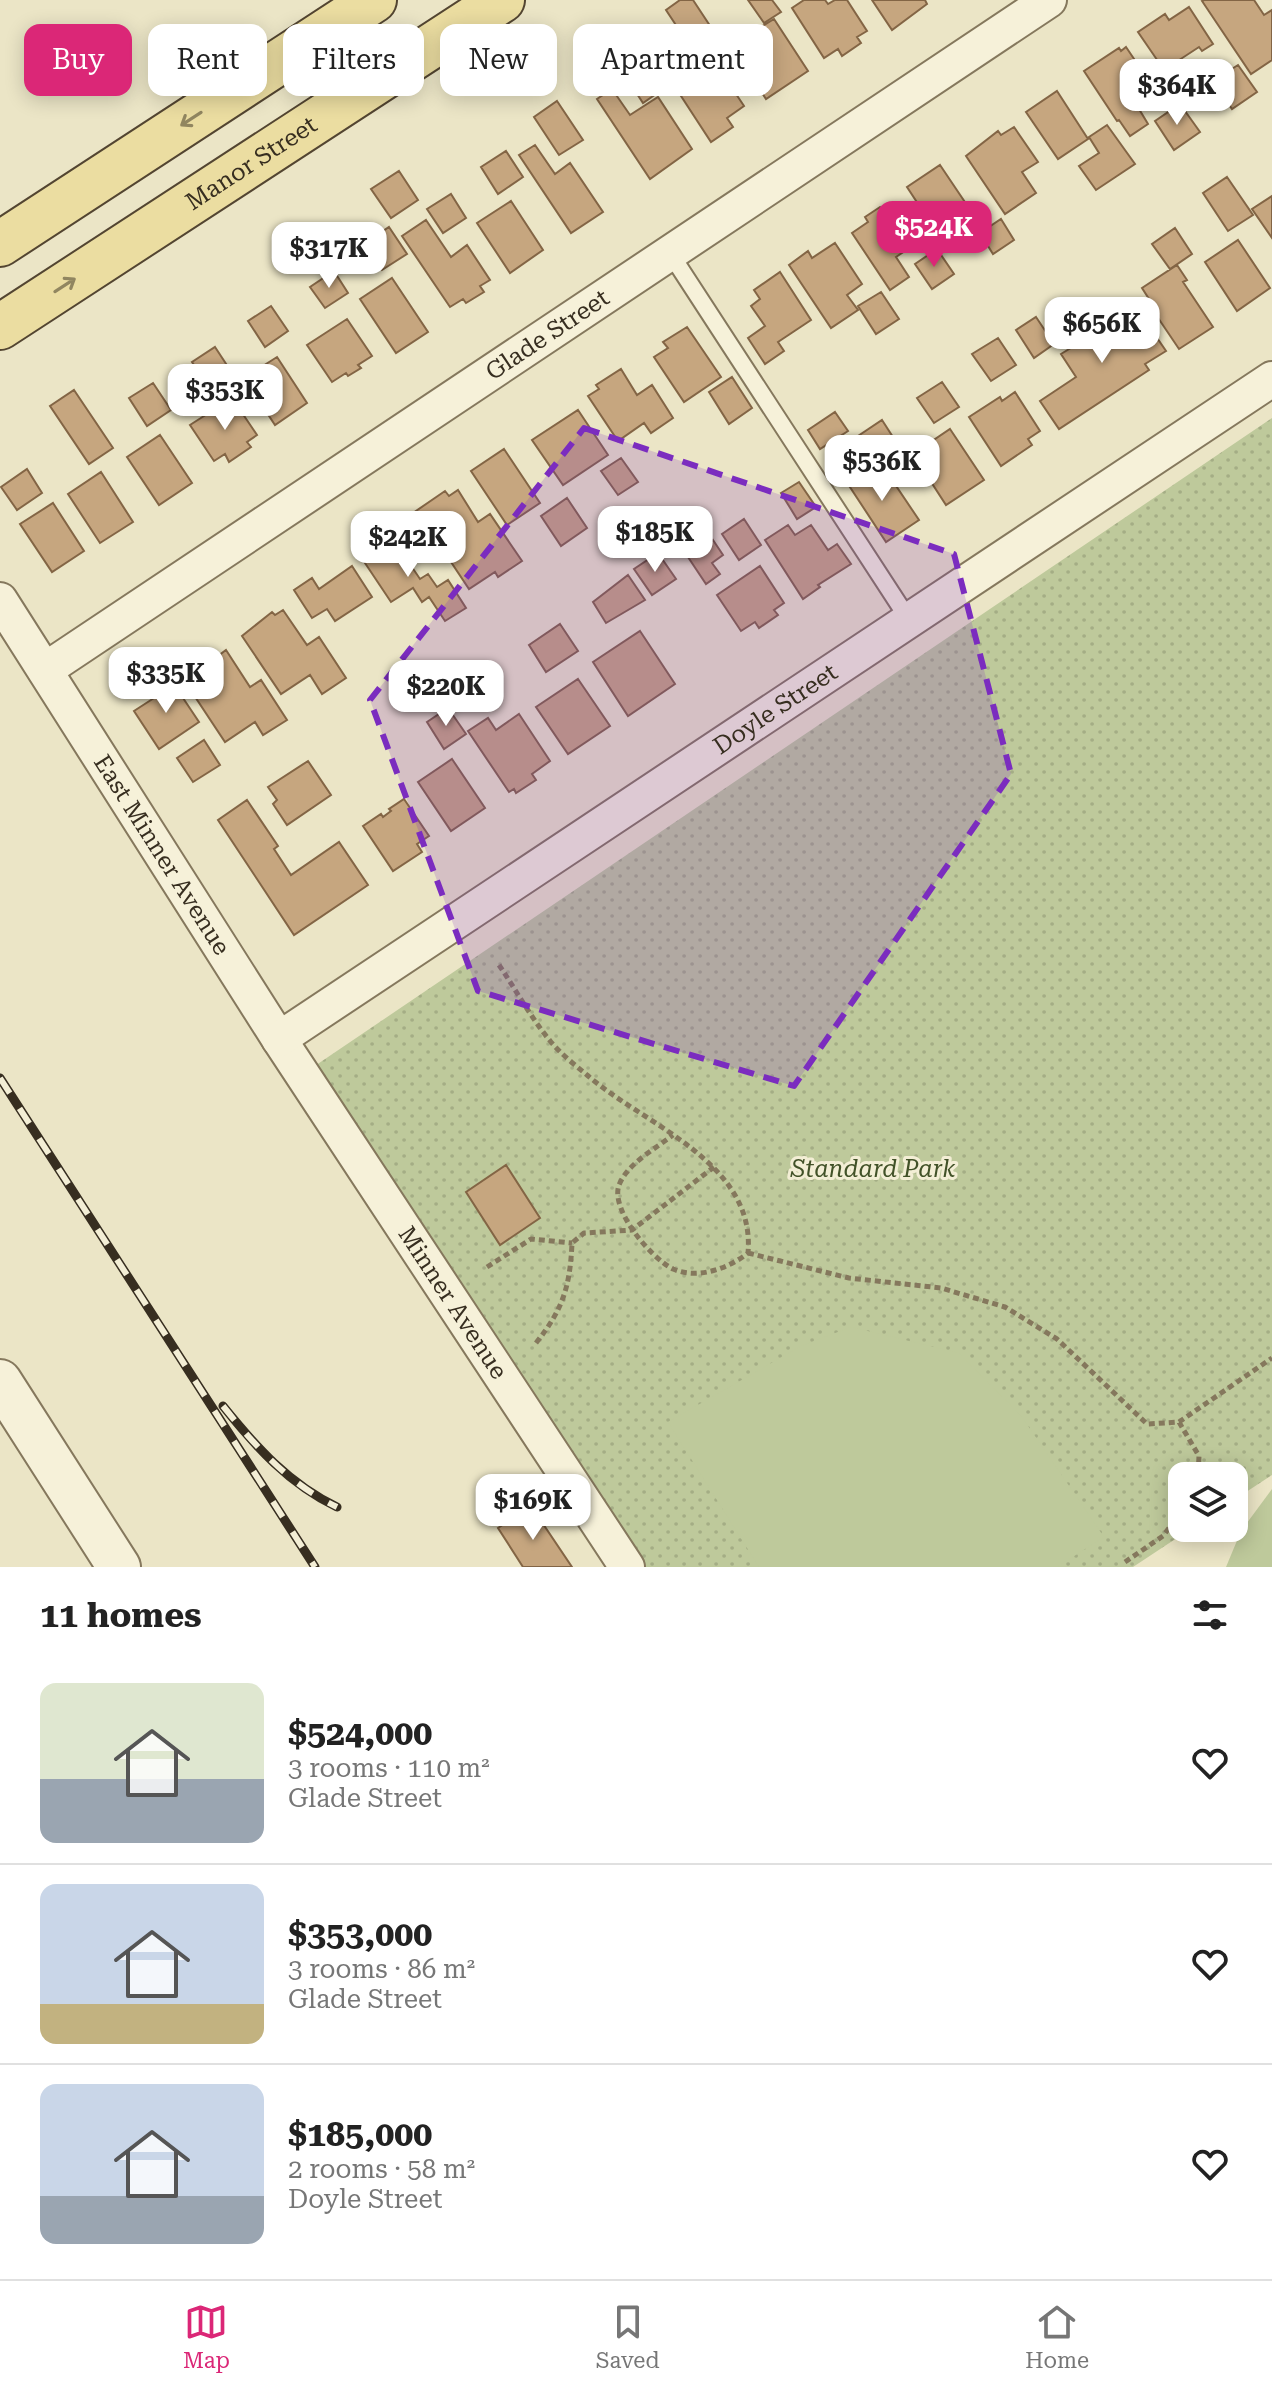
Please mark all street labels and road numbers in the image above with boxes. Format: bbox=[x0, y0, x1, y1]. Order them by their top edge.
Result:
street label: Manor Street bbox=[181, 110, 322, 216]
street label: Glade Street bbox=[480, 284, 614, 386]
street label: Doyle Street bbox=[708, 658, 843, 760]
street label: East Minner Avenue bbox=[88, 750, 236, 960]
street label: Minner Avenue bbox=[392, 1221, 513, 1384]

